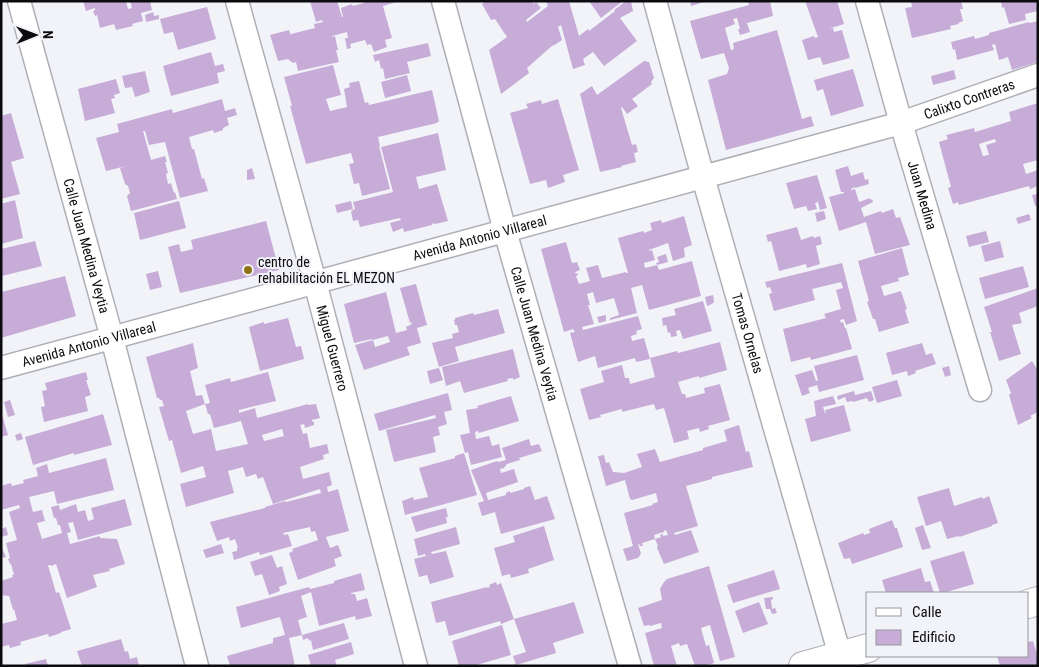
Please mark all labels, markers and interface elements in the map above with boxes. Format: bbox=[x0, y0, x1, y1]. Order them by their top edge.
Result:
north arrow bbox=[10, 10, 60, 60]
text: N bbox=[40, 30, 56, 39]
street label: Calixto Contreras bbox=[922, 76, 1017, 122]
street label: Juan Medina bbox=[905, 159, 940, 232]
street label: Calle Juan Medina Veytia bbox=[60, 177, 113, 315]
street label: Avenida Antonio Villareal bbox=[411, 212, 548, 264]
place label: centro de rehabilitación EL MEZON bbox=[258, 254, 395, 286]
marker: centro de rehabilitación EL MEZON bbox=[242, 264, 254, 276]
street label: Calle Juan Medina Veytia bbox=[508, 265, 561, 403]
street label: Tomas Ornelas bbox=[729, 291, 767, 375]
street label: Miguel Guerrero bbox=[313, 303, 351, 393]
street label: Avenida Antonio Villareal bbox=[20, 318, 158, 370]
legend bbox=[866, 592, 1029, 657]
text: Calle bbox=[912, 603, 942, 621]
text: Edificio bbox=[912, 628, 955, 646]

